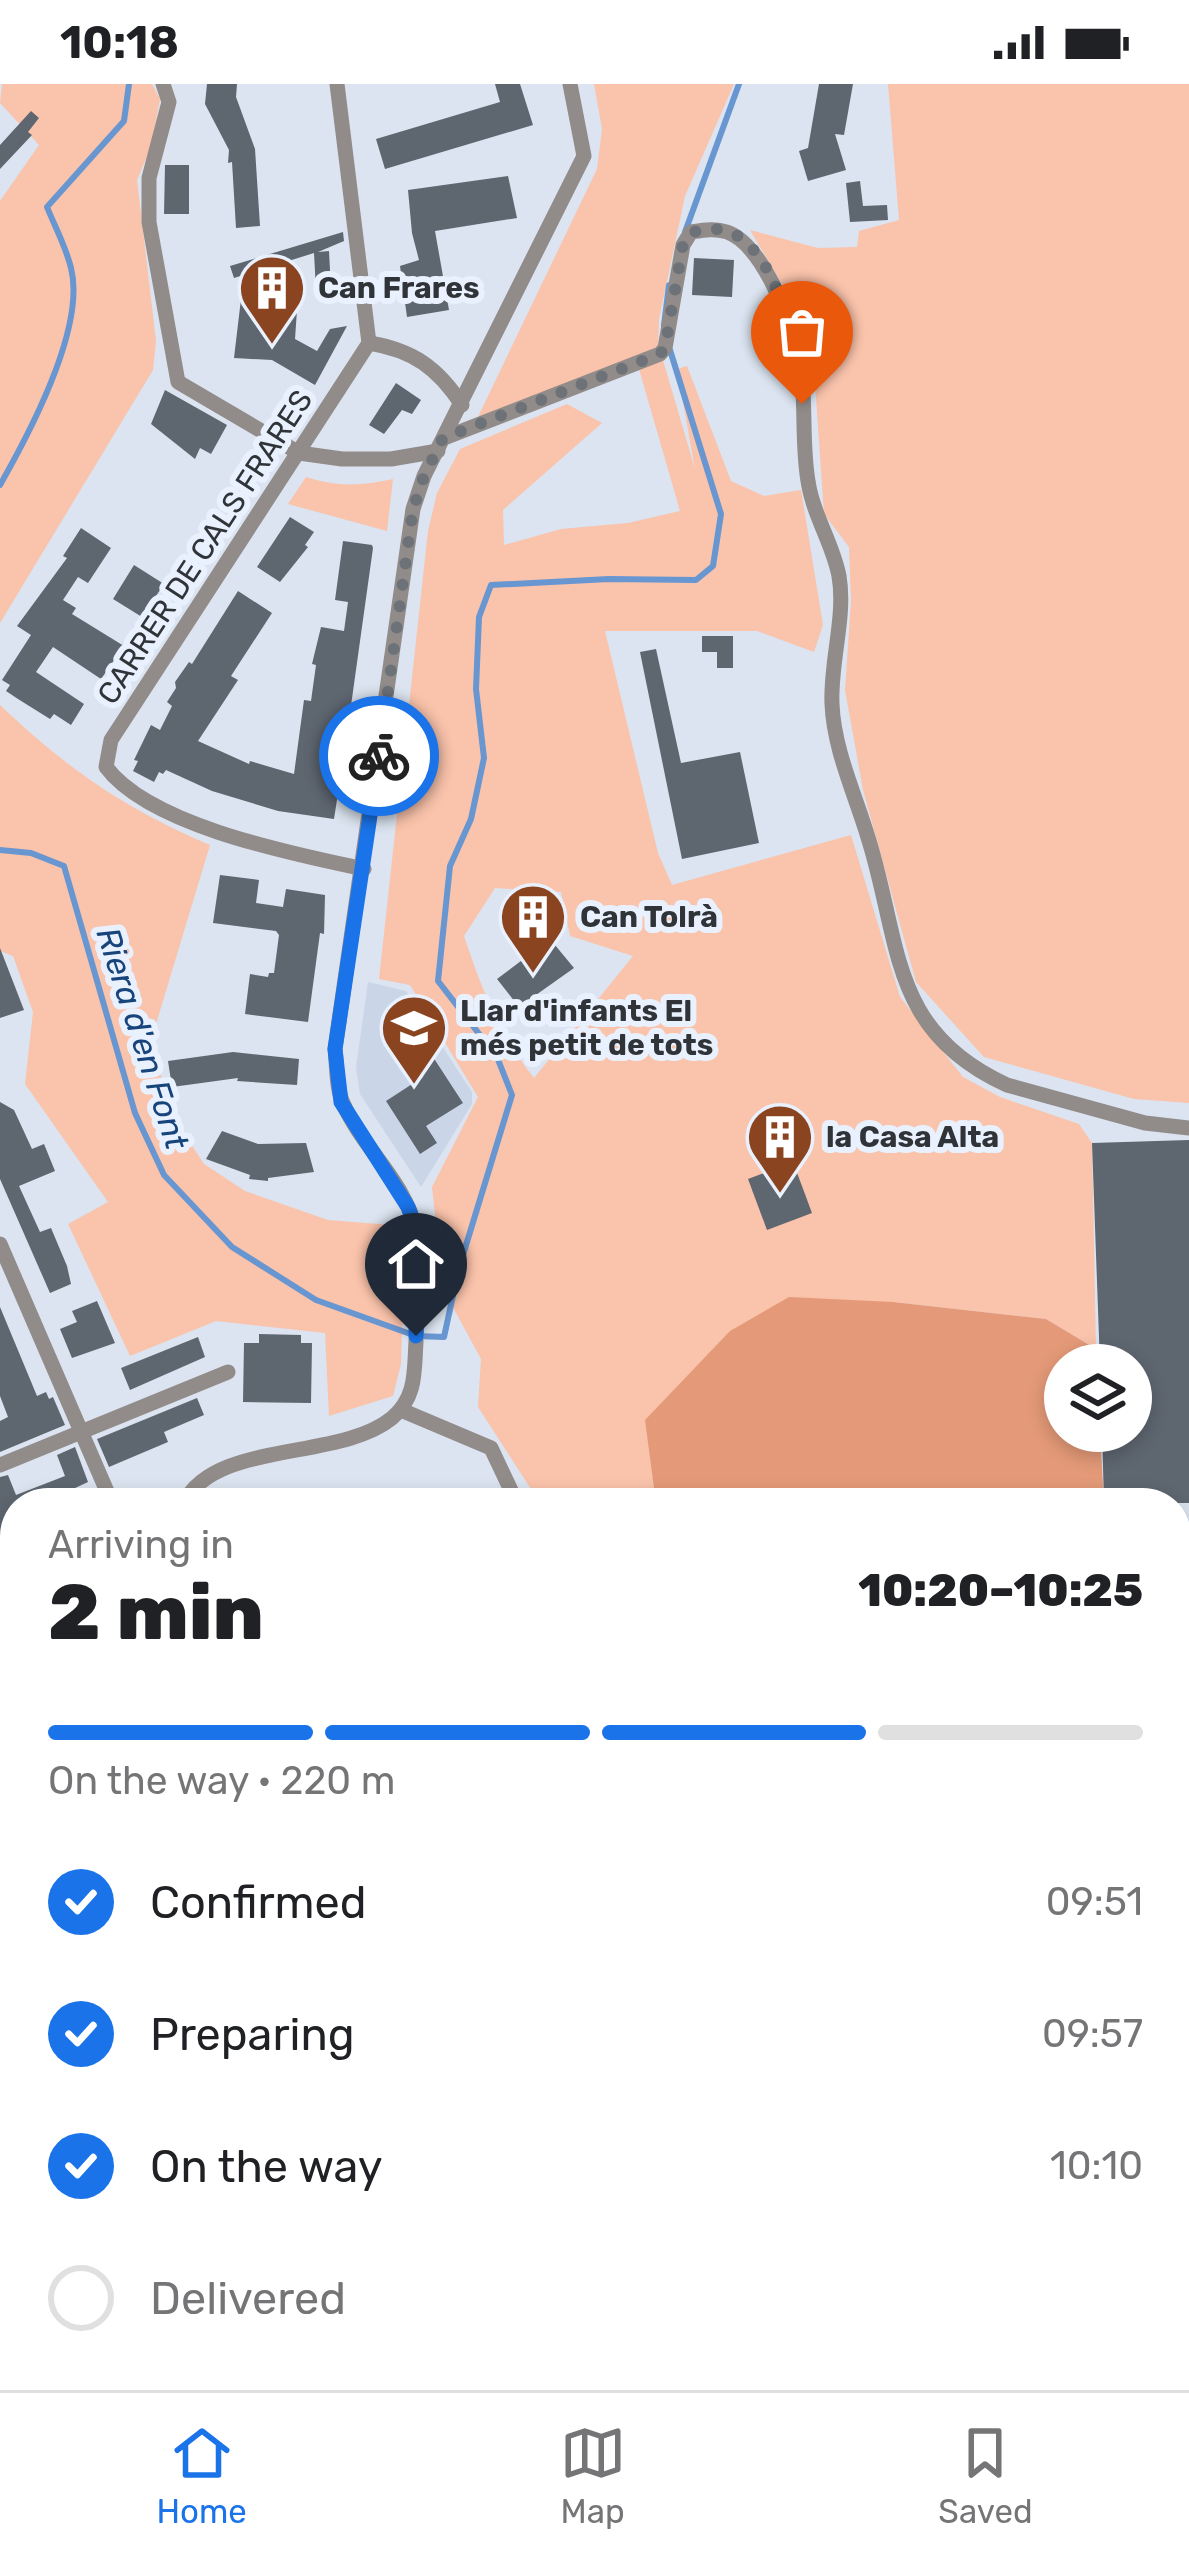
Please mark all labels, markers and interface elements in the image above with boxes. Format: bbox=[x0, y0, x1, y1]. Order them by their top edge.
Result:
text: 10:18 bbox=[60, 16, 179, 69]
building icon: Can Frares bbox=[237, 253, 307, 347]
place label: Can Frares bbox=[318, 270, 480, 306]
pin bbox=[751, 281, 853, 404]
icon: bag bbox=[769, 299, 835, 365]
street label: CARRER DE CALS FRARES bbox=[90, 383, 320, 711]
courier bbox=[319, 696, 439, 816]
icon: bike bbox=[346, 723, 412, 789]
building icon: Can Tolrà bbox=[498, 882, 568, 976]
place label: Can Tolrà bbox=[580, 899, 718, 935]
water label: Riera d'en Font bbox=[88, 922, 197, 1155]
school or university icon: Llar d'infants El més petit de tots bbox=[379, 993, 449, 1087]
place label: Llar d'infants El més petit de tots bbox=[460, 993, 713, 1063]
building icon: la Casa Alta bbox=[745, 1102, 815, 1196]
place label: la Casa Alta bbox=[826, 1119, 999, 1155]
pin bbox=[365, 1213, 467, 1336]
icon: home bbox=[383, 1231, 449, 1297]
map controls bbox=[1044, 1344, 1152, 1452]
button: layers bbox=[1044, 1344, 1152, 1452]
text: Arriving in bbox=[48, 1522, 234, 1568]
text: 10:20–10:25 bbox=[858, 1564, 1143, 1617]
text: 2 min bbox=[48, 1566, 264, 1659]
text: On the way · 220 m bbox=[48, 1758, 395, 1804]
icon: check bbox=[48, 1869, 114, 1935]
text: Confirmed bbox=[150, 1876, 367, 1929]
text: 09:51 bbox=[1046, 1879, 1143, 1925]
icon: check bbox=[48, 2001, 114, 2067]
text: Preparing bbox=[150, 2008, 355, 2061]
text: 09:57 bbox=[1042, 2011, 1143, 2057]
icon: check bbox=[48, 2133, 114, 2199]
text: On the way bbox=[150, 2140, 383, 2193]
text: 10:10 bbox=[1050, 2143, 1143, 2189]
text: Delivered bbox=[150, 2272, 346, 2325]
tab: Home bbox=[156, 2420, 247, 2531]
tab: Map bbox=[560, 2420, 626, 2531]
tab: Saved bbox=[938, 2420, 1033, 2531]

